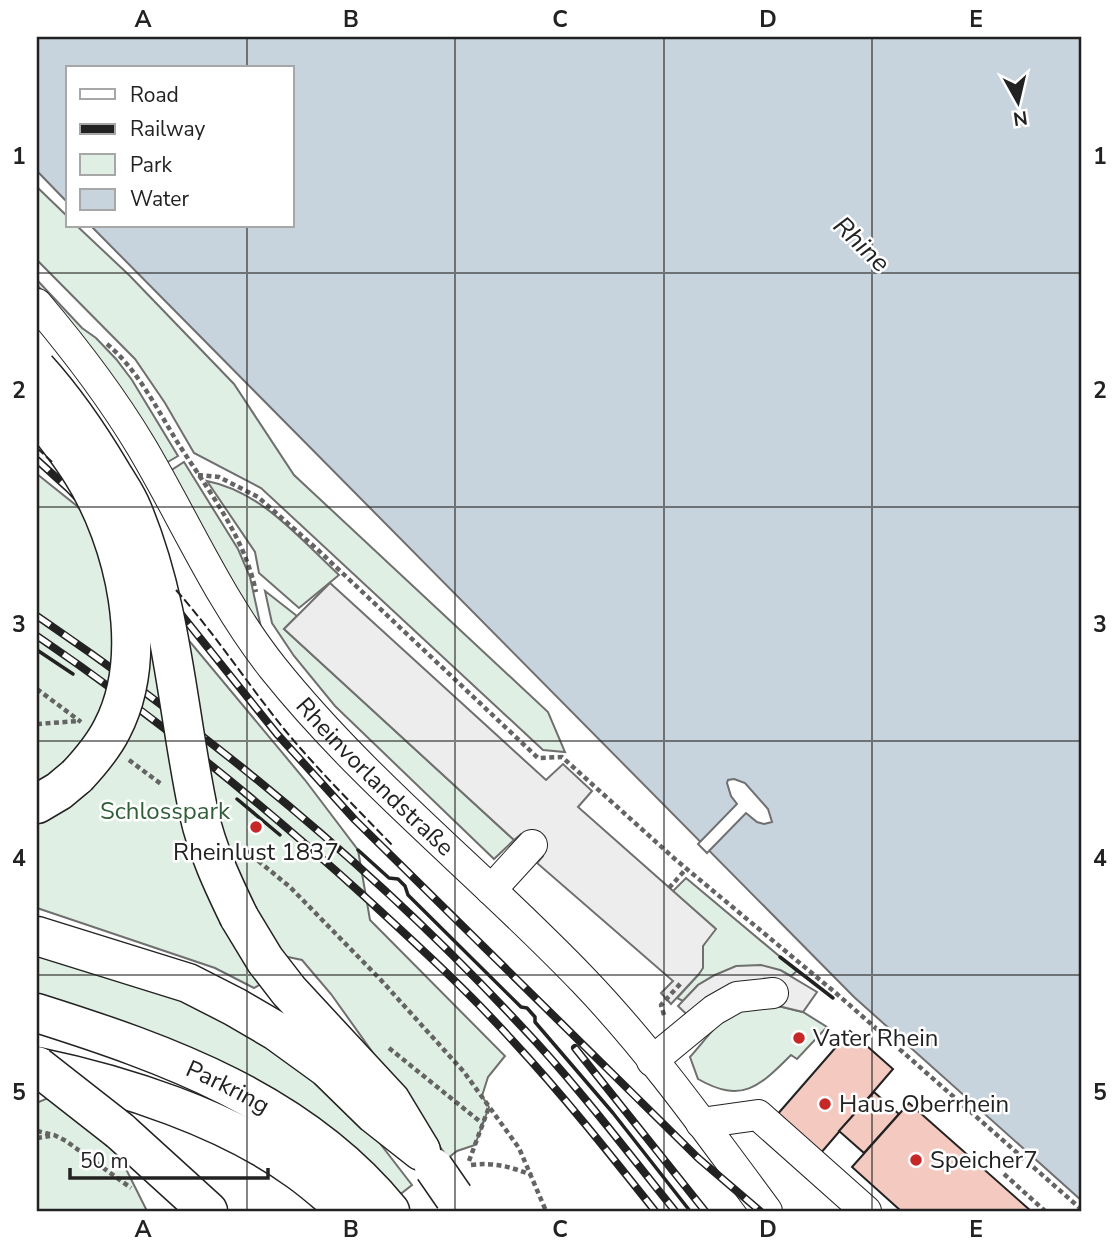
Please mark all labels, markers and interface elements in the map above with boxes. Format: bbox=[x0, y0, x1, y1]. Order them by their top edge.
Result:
text: A bbox=[134, 4, 152, 35]
text: B bbox=[343, 4, 359, 35]
text: C bbox=[552, 4, 568, 35]
text: D bbox=[759, 4, 777, 35]
text: E bbox=[969, 4, 983, 35]
legend bbox=[66, 66, 294, 228]
north arrow bbox=[982, 66, 1052, 136]
text: Road bbox=[130, 81, 179, 109]
text: N bbox=[1011, 104, 1029, 132]
text: Railway bbox=[130, 115, 205, 143]
text: 1 bbox=[12, 141, 26, 172]
text: 1 bbox=[1093, 141, 1107, 172]
text: Park bbox=[130, 151, 172, 179]
text: Water bbox=[130, 185, 189, 213]
water label: Rhine bbox=[825, 209, 898, 280]
text: 2 bbox=[12, 375, 26, 406]
text: 2 bbox=[1093, 375, 1107, 406]
text: 3 bbox=[12, 609, 26, 640]
text: 3 bbox=[1093, 609, 1107, 640]
street label: Rheinvorlandstraße bbox=[289, 691, 461, 863]
park label: Schlosspark bbox=[100, 795, 231, 827]
marker: Rheinlust 1837 bbox=[248, 819, 264, 835]
place label: Rheinlust 1837 bbox=[173, 836, 339, 868]
text: 4 bbox=[12, 843, 26, 874]
text: 4 bbox=[1093, 843, 1107, 874]
place label: Vater Rhein bbox=[812, 1022, 938, 1054]
marker: Vater Rhein bbox=[791, 1030, 807, 1046]
street label: Parkring bbox=[181, 1053, 276, 1122]
text: 5 bbox=[12, 1077, 26, 1108]
text: 5 bbox=[1093, 1077, 1107, 1108]
place label: Haus Oberrhein bbox=[839, 1088, 1009, 1120]
marker: Haus Oberrhein bbox=[817, 1096, 833, 1112]
scale bar bbox=[70, 1136, 268, 1180]
place label: Speicher7 bbox=[930, 1144, 1038, 1176]
text: 50 m bbox=[80, 1147, 129, 1175]
marker: Speicher7 bbox=[908, 1152, 924, 1168]
text: A bbox=[134, 1214, 152, 1245]
text: B bbox=[343, 1214, 359, 1245]
text: C bbox=[552, 1214, 568, 1245]
text: D bbox=[759, 1214, 777, 1245]
text: E bbox=[969, 1214, 983, 1245]

